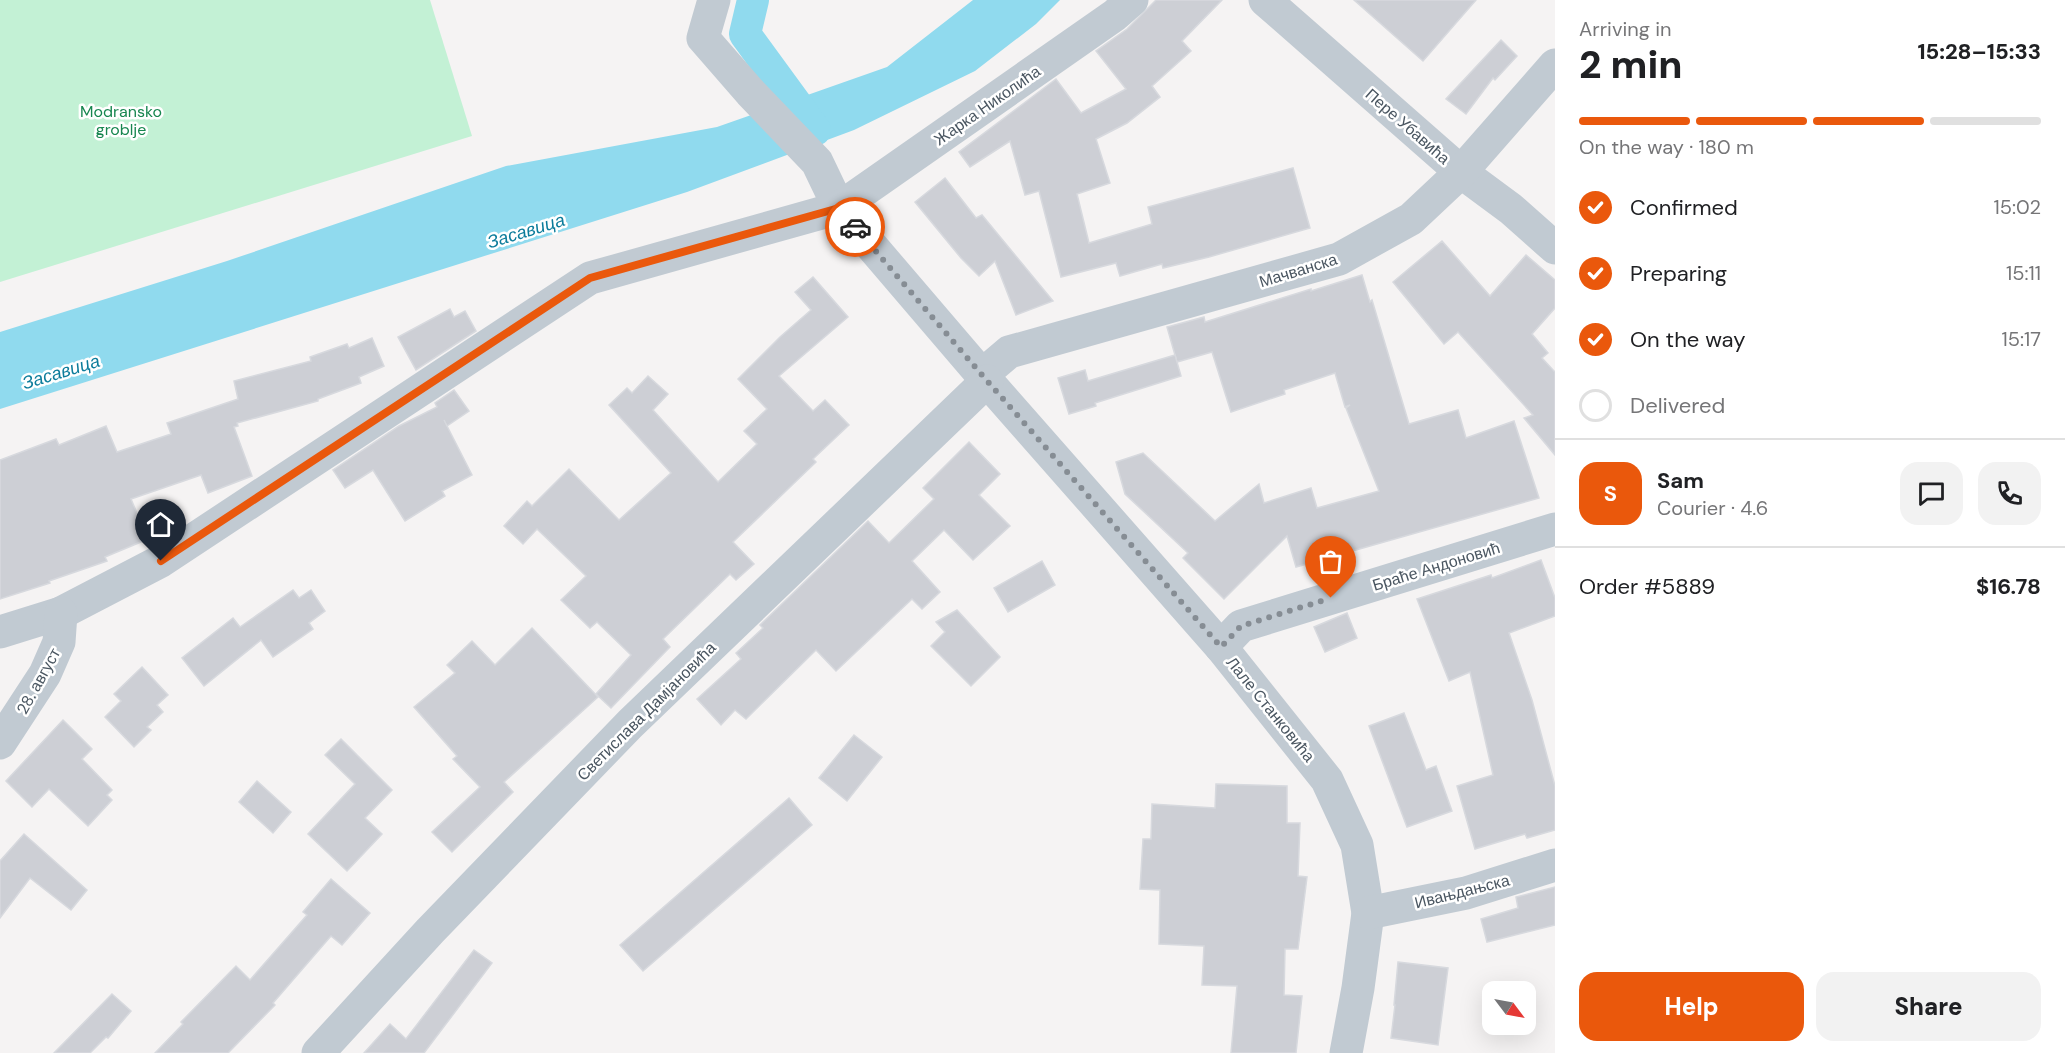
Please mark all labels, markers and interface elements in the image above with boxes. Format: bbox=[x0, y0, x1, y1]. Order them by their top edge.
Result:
text: Arriving in bbox=[1579, 16, 1671, 42]
text: 15:28–15:33 bbox=[1917, 37, 2041, 66]
text: 2 min bbox=[1579, 39, 1683, 90]
street label: Жарка Николића bbox=[930, 61, 1045, 150]
street label: Пере Убавића bbox=[1361, 84, 1454, 169]
park label: Modransko groblje bbox=[80, 101, 162, 140]
text: On the way · 180 m bbox=[1579, 134, 1754, 160]
icon: check bbox=[1579, 191, 1612, 224]
text: Confirmed bbox=[1630, 193, 1738, 222]
text: 15:02 bbox=[1994, 194, 2041, 220]
courier bbox=[825, 197, 885, 257]
water label: Засавица bbox=[484, 208, 568, 254]
icon: car bbox=[839, 211, 872, 244]
street label: Мачванска bbox=[1256, 249, 1340, 292]
icon: check bbox=[1579, 257, 1612, 290]
text: Preparing bbox=[1630, 259, 1727, 288]
text: 15:11 bbox=[2006, 260, 2041, 286]
icon: check bbox=[1579, 323, 1612, 356]
text: On the way bbox=[1630, 325, 1745, 354]
text: 15:17 bbox=[2002, 326, 2041, 352]
water label: Засавица bbox=[19, 349, 103, 395]
text: Delivered bbox=[1630, 391, 1725, 420]
button: chat bbox=[1900, 462, 1963, 525]
button: phone bbox=[1978, 462, 2041, 525]
text: Sam bbox=[1657, 466, 1704, 495]
text: S bbox=[1604, 479, 1617, 508]
text: Courier · 4.6 bbox=[1657, 495, 1768, 521]
pin bbox=[135, 499, 186, 561]
icon: home bbox=[144, 508, 177, 541]
pin bbox=[1305, 536, 1356, 598]
street label: Браће Андоновић bbox=[1370, 537, 1502, 596]
icon: bag bbox=[1314, 545, 1347, 578]
text: Order #5889 bbox=[1579, 572, 1715, 601]
text: $16.78 bbox=[1976, 572, 2041, 601]
street label: Светислава Дамјановића bbox=[572, 637, 720, 785]
street label: 28. август bbox=[12, 644, 66, 718]
street label: Лале Станковића bbox=[1222, 652, 1320, 766]
street label: Ивањдањска bbox=[1412, 870, 1512, 913]
button: Help bbox=[1579, 972, 1804, 1041]
button: Share bbox=[1816, 972, 2041, 1041]
north arrow bbox=[1482, 981, 1536, 1035]
map controls bbox=[1482, 981, 1536, 1035]

